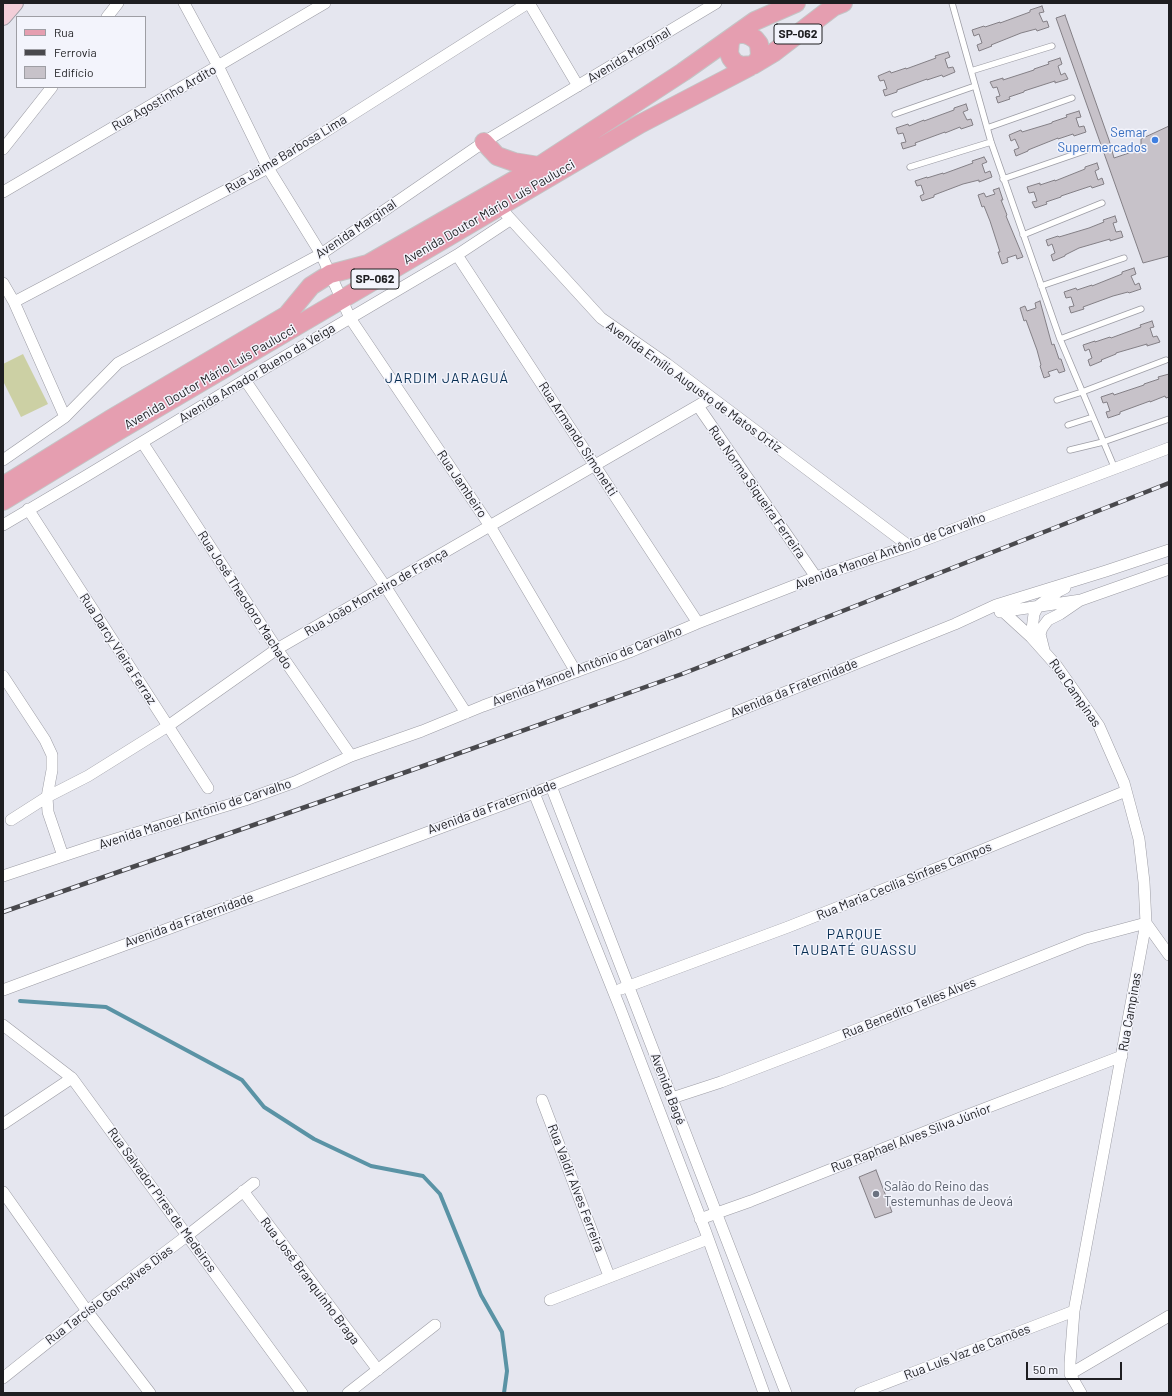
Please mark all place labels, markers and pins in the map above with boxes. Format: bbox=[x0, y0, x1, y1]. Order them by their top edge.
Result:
place label: Semar Supermercados bbox=[1058, 125, 1147, 156]
marker: Semar Supermercados bbox=[1150, 135, 1160, 145]
place label: Salão do Reino das Testemunhas de Jeová bbox=[884, 1179, 1013, 1210]
marker: Salão do Reino das Testemunhas de Jeová bbox=[871, 1189, 881, 1199]

